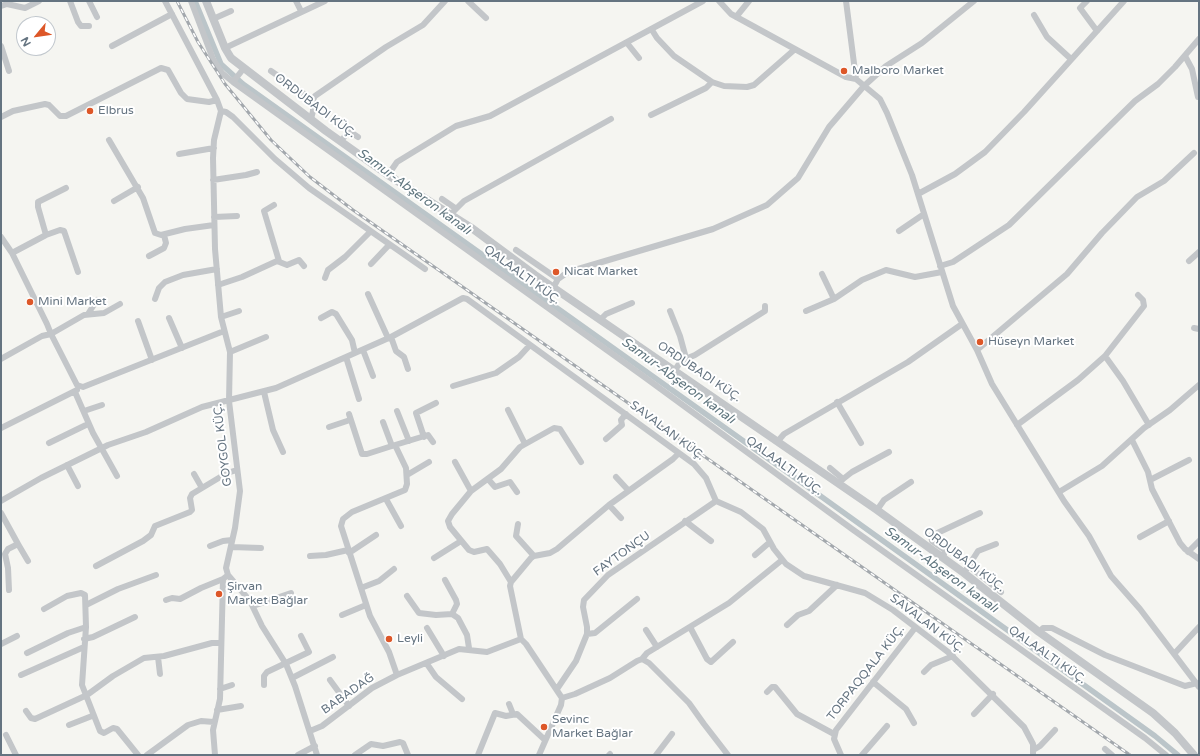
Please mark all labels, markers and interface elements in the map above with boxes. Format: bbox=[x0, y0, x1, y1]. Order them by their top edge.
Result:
north arrow bbox=[16, 16, 56, 56]
text: N bbox=[18, 35, 34, 49]
place label: Malboro Market bbox=[852, 64, 944, 78]
marker: Malboro Market bbox=[839, 66, 849, 76]
street label: ORDUBADI KÜÇ. bbox=[272, 71, 358, 141]
place label: Elbrus bbox=[98, 104, 134, 118]
marker: Elbrus bbox=[85, 106, 95, 116]
water label: Samur-Abşeron kanalı bbox=[354, 146, 474, 238]
street label: QALAALTI KÜÇ. bbox=[481, 242, 563, 308]
place label: Nicat Market bbox=[564, 265, 638, 279]
marker: Nicat Market bbox=[551, 267, 561, 277]
place label: Mini Market bbox=[38, 295, 107, 309]
marker: Mini Market bbox=[25, 297, 35, 307]
water label: Samur-Abşeron kanalı bbox=[618, 335, 738, 427]
place label: Hüseyn Market bbox=[988, 335, 1074, 349]
marker: Hüseyn Market bbox=[975, 337, 985, 347]
street label: ORDUBADI KÜÇ. bbox=[654, 339, 744, 405]
street label: SAVALAN KÜÇ. bbox=[627, 398, 707, 464]
street label: GOYGOL KÜÇ. bbox=[211, 403, 235, 487]
street label: QALAALTI KÜÇ. bbox=[743, 433, 825, 499]
water label: Samur-Abşeron kanalı bbox=[881, 524, 1001, 616]
street label: ORDUBADI KÜÇ. bbox=[921, 525, 1007, 595]
street label: FAYTONÇU bbox=[591, 529, 653, 579]
place label: Şirvan Market Bağlar bbox=[227, 580, 308, 608]
marker: Şirvan Market Bağlar bbox=[214, 589, 224, 599]
street label: SAVALAN KÜÇ. bbox=[887, 591, 967, 657]
street label: TORPAQQALA KÜÇ. bbox=[824, 622, 908, 724]
street label: QALAALTI KÜÇ. bbox=[1005, 623, 1089, 687]
place label: Leyli bbox=[397, 632, 423, 646]
marker: Leyli bbox=[384, 634, 394, 644]
street label: BABADAĞ bbox=[319, 671, 377, 717]
place label: Sevinc Market Bağlar bbox=[552, 713, 633, 741]
marker: Sevinc Market Bağlar bbox=[539, 722, 549, 732]

